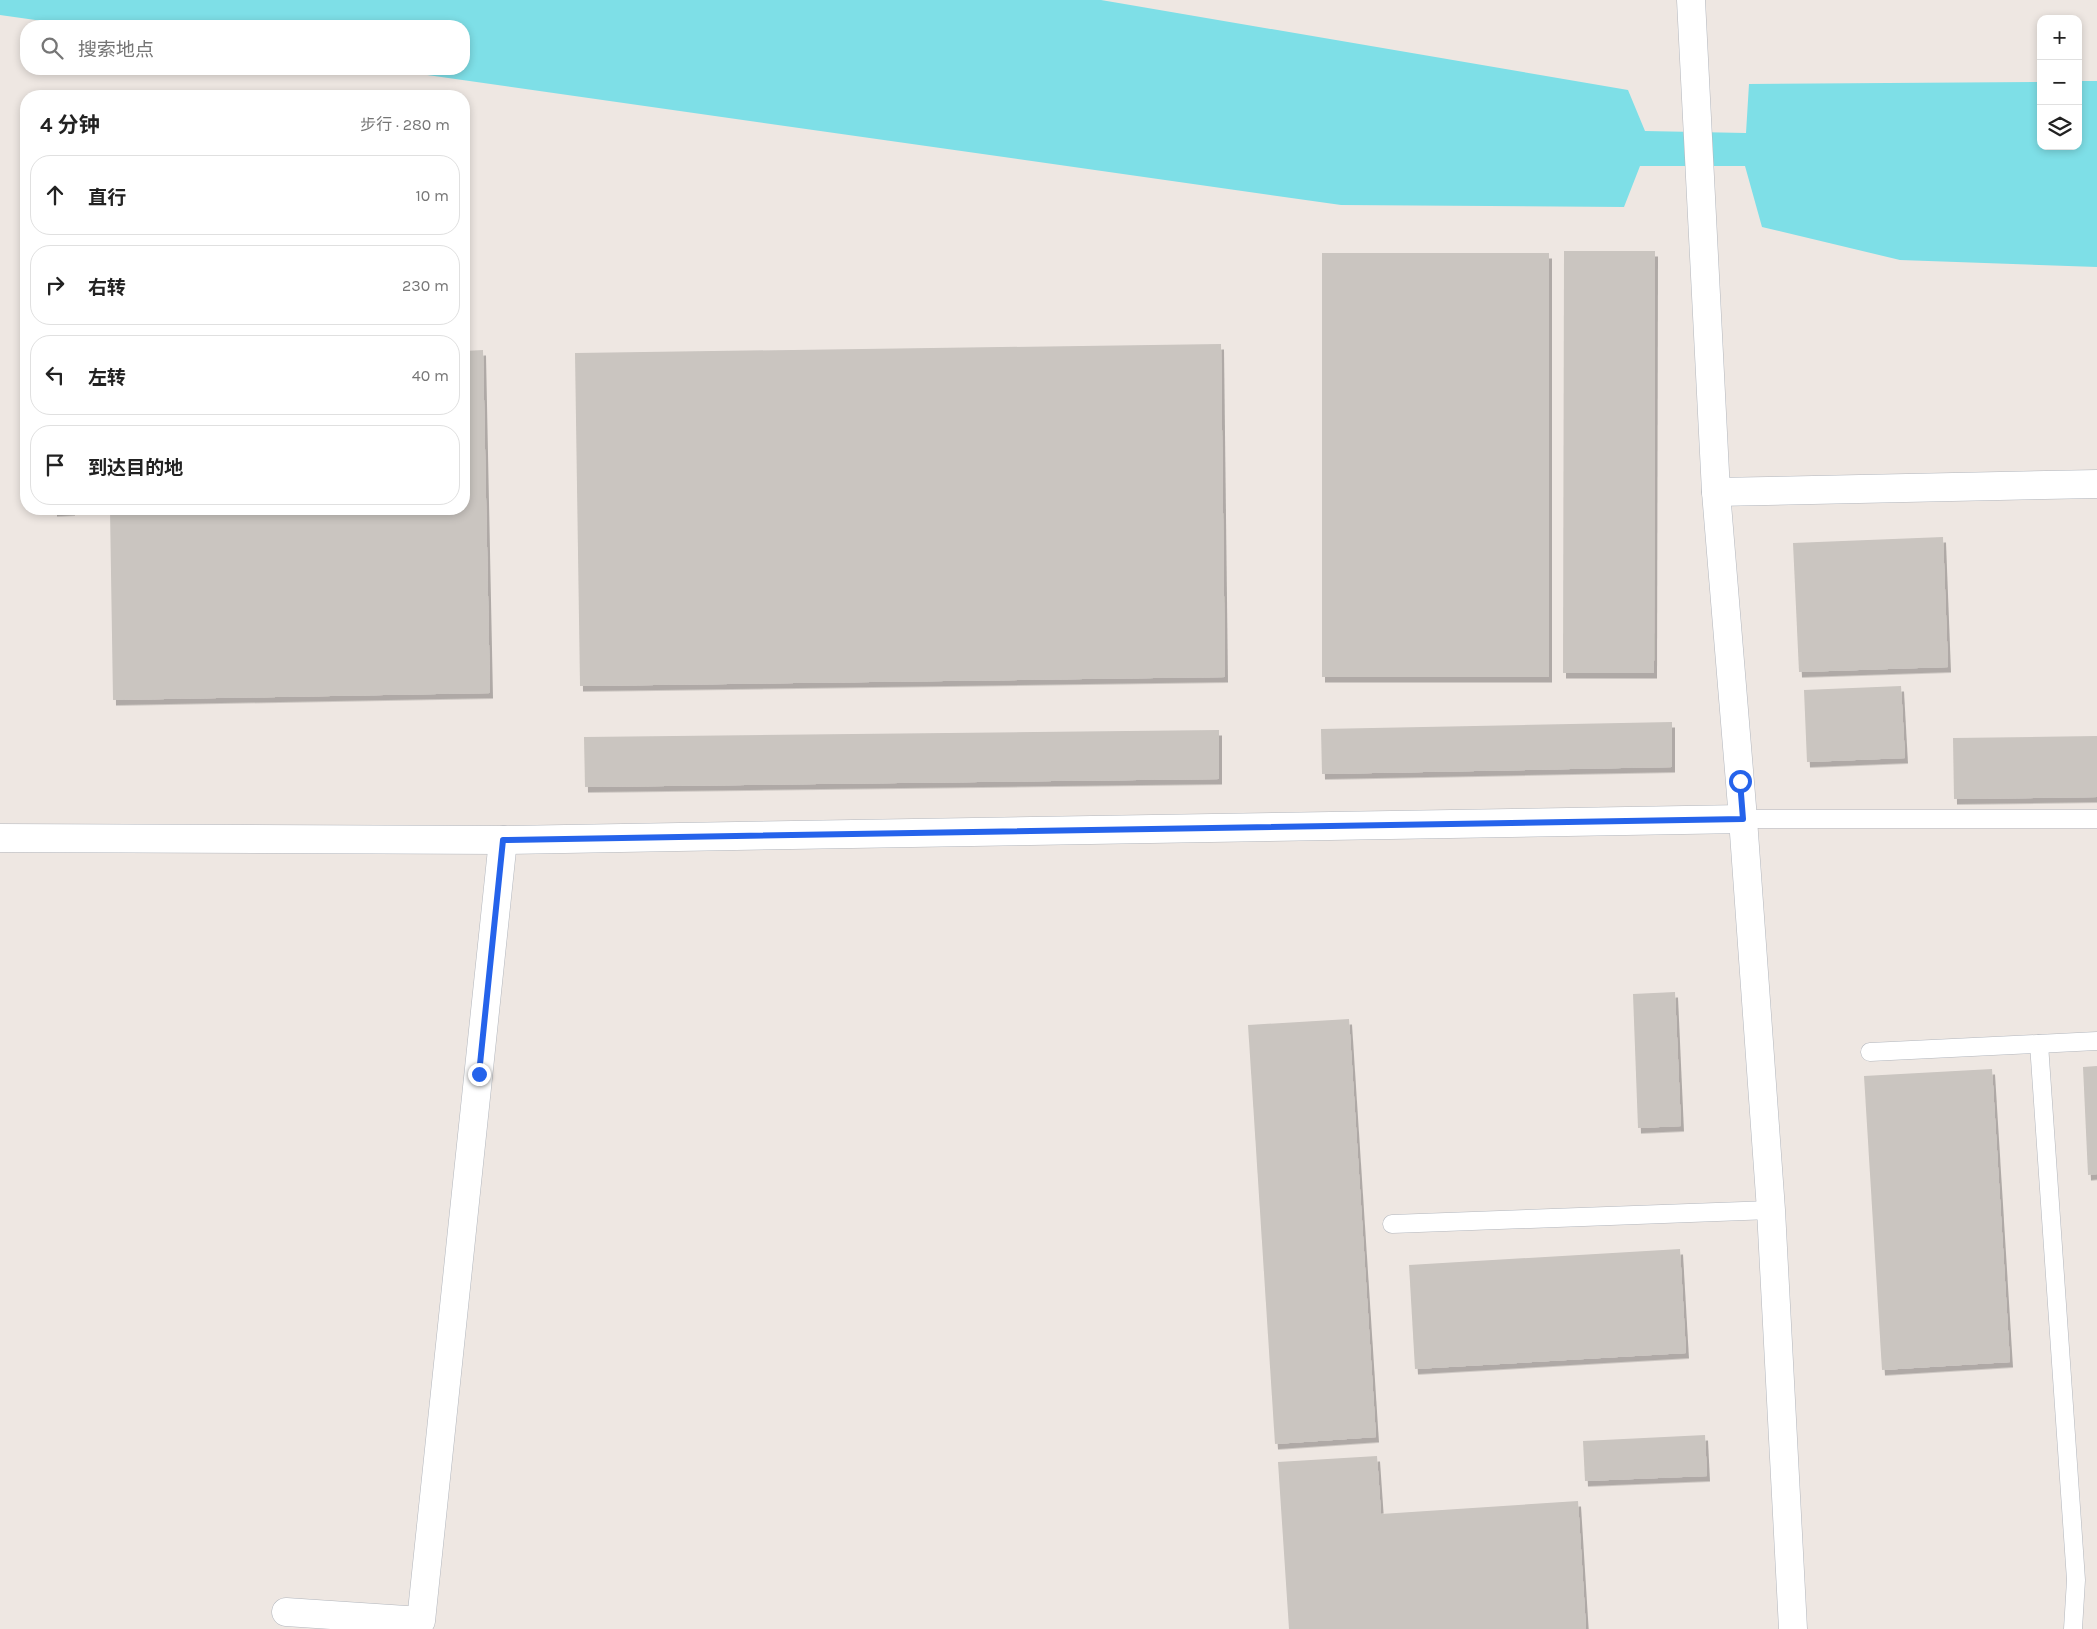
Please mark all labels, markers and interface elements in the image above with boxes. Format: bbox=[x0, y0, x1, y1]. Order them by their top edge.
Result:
map controls bbox=[2037, 15, 2082, 150]
button: + bbox=[2037, 15, 2082, 60]
search box bbox=[20, 20, 470, 75]
icon: search bbox=[38, 34, 66, 62]
text: 搜索地点 bbox=[78, 39, 154, 61]
button: − bbox=[2037, 60, 2082, 105]
button: layers bbox=[2037, 105, 2082, 150]
text: 4 分钟 bbox=[40, 113, 100, 137]
text: 步行 · 280 m bbox=[360, 115, 450, 134]
icon: ahead bbox=[41, 181, 69, 209]
text: 10 m bbox=[415, 186, 449, 205]
text: 直行 bbox=[88, 187, 126, 209]
icon: right bbox=[41, 271, 69, 299]
text: 230 m bbox=[402, 276, 449, 295]
text: 右转 bbox=[88, 277, 126, 299]
icon: left bbox=[41, 361, 69, 389]
text: 40 m bbox=[412, 366, 449, 385]
text: 左转 bbox=[88, 367, 126, 389]
icon: arrive bbox=[41, 451, 69, 479]
text: 到达目的地 bbox=[88, 457, 183, 479]
route start bbox=[1729, 770, 1752, 793]
route end bbox=[468, 1063, 491, 1086]

